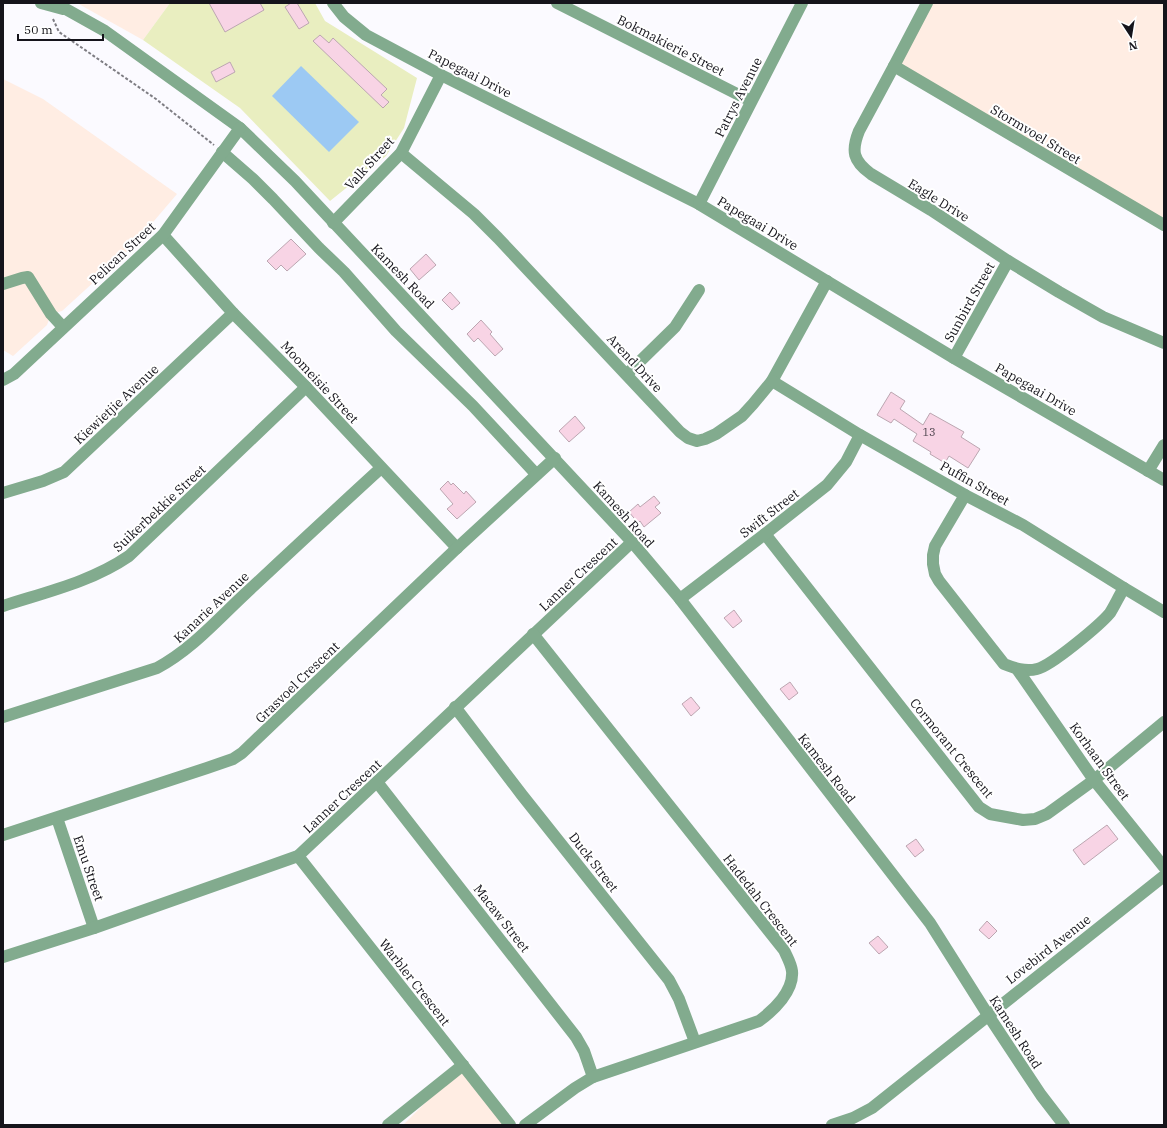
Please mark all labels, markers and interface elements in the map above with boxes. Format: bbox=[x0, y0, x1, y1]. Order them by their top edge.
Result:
street label: Bokmakierie Street bbox=[614, 11, 728, 80]
scale bar bbox=[18, 16, 103, 42]
north arrow bbox=[1111, 16, 1151, 56]
text: 50 m bbox=[24, 22, 53, 37]
text: N bbox=[1127, 38, 1139, 54]
street label: Papegaai Drive bbox=[425, 45, 514, 102]
street label: Patrys Avenue bbox=[711, 54, 766, 140]
street label: Stormvoel Street bbox=[988, 101, 1084, 168]
street label: Valk Street bbox=[341, 133, 398, 194]
street label: Eagle Drive bbox=[905, 175, 973, 226]
street label: Papegaai Drive bbox=[714, 193, 801, 254]
street label: Pelican Street bbox=[86, 218, 159, 288]
street label: Kamesh Road bbox=[367, 240, 438, 313]
street label: Sunbird Street bbox=[940, 259, 999, 345]
street label: Arend Drive bbox=[603, 331, 666, 396]
street label: Moomeisie Street bbox=[277, 338, 362, 427]
street label: Papegaai Drive bbox=[992, 359, 1080, 420]
street label: Kiewietjie Avenue bbox=[70, 361, 162, 448]
house number: 13 bbox=[922, 425, 936, 439]
street label: Puffin Street bbox=[937, 457, 1013, 510]
street label: Suikerbekkie Street bbox=[109, 461, 210, 556]
street label: Kamesh Road bbox=[589, 477, 658, 551]
street label: Swift Street bbox=[736, 485, 803, 542]
street label: Lanner Crescent bbox=[536, 533, 621, 615]
street label: Kanarie Avenue bbox=[170, 568, 253, 647]
street label: Grasvoel Crescent bbox=[252, 638, 343, 727]
street label: Cormorant Crescent bbox=[906, 695, 997, 802]
street label: Korhaan Street bbox=[1066, 719, 1134, 804]
street label: Kamesh Road bbox=[794, 730, 859, 807]
street label: Lanner Crescent bbox=[300, 755, 385, 837]
street label: Duck Street bbox=[565, 829, 622, 896]
street label: Emu Street bbox=[69, 833, 108, 904]
street label: Hadedah Crescent bbox=[719, 851, 802, 950]
street label: Macaw Street bbox=[470, 881, 534, 956]
street label: Lovebird Avenue bbox=[1003, 911, 1094, 988]
street label: Warbler Crescent bbox=[375, 935, 454, 1030]
street label: Kamesh Road bbox=[986, 992, 1046, 1072]

